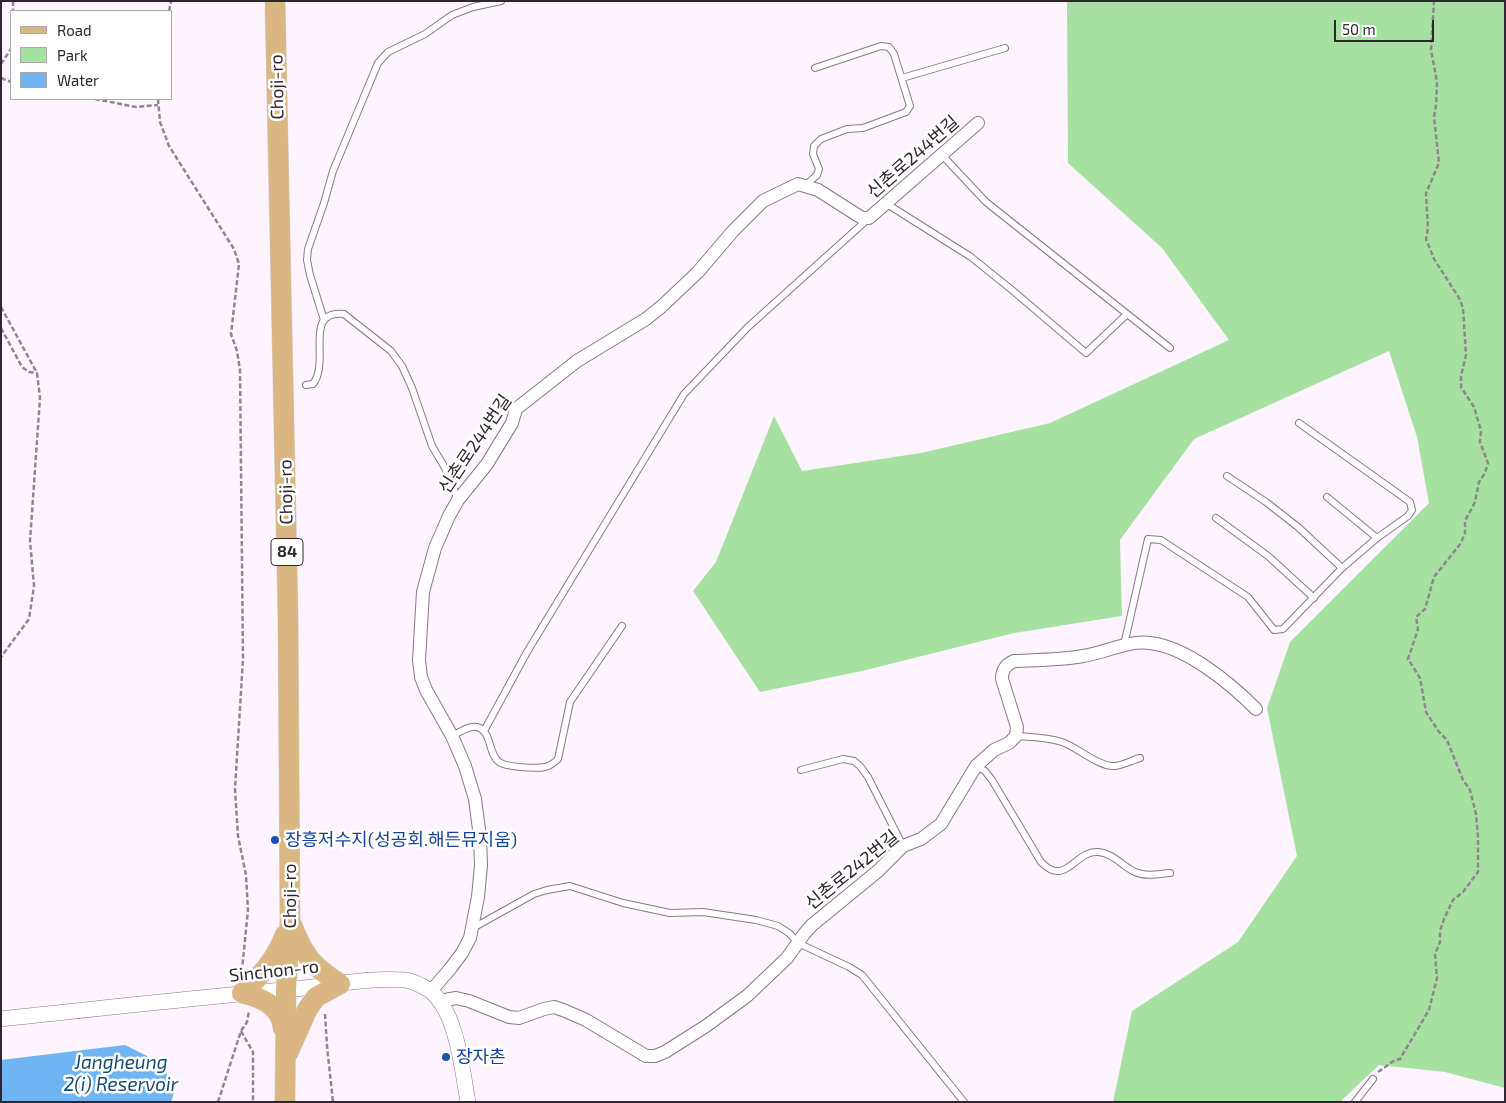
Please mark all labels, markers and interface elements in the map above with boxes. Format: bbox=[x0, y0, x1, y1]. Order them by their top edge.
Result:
legend bbox=[10, 10, 172, 100]
scale bar bbox=[1336, 10, 1436, 42]
text: 50 m bbox=[1342, 20, 1376, 38]
text: Road bbox=[57, 21, 92, 39]
text: Park bbox=[57, 46, 88, 64]
street label: Choji-ro bbox=[266, 54, 288, 120]
text: Water bbox=[57, 71, 99, 89]
street label: 신촌로244번길 bbox=[862, 111, 964, 203]
street label: 신촌로244번길 bbox=[434, 390, 516, 498]
street label: Choji-ro bbox=[275, 459, 297, 525]
road number: 84 bbox=[271, 538, 303, 566]
street label: 신촌로242번길 bbox=[801, 826, 903, 914]
place label: 장흥저수지(성공회.해든뮤지움) bbox=[285, 829, 517, 851]
marker: 장흥저수지(성공회.해든뮤지움) bbox=[269, 834, 281, 846]
street label: Choji-ro bbox=[279, 863, 301, 929]
street label: Sinchon-ro bbox=[228, 956, 320, 986]
place label: 장자촌 bbox=[456, 1046, 506, 1068]
marker: 장자촌 bbox=[440, 1051, 452, 1063]
water label: Jangheung 2(i) Reservoir bbox=[64, 1052, 178, 1096]

